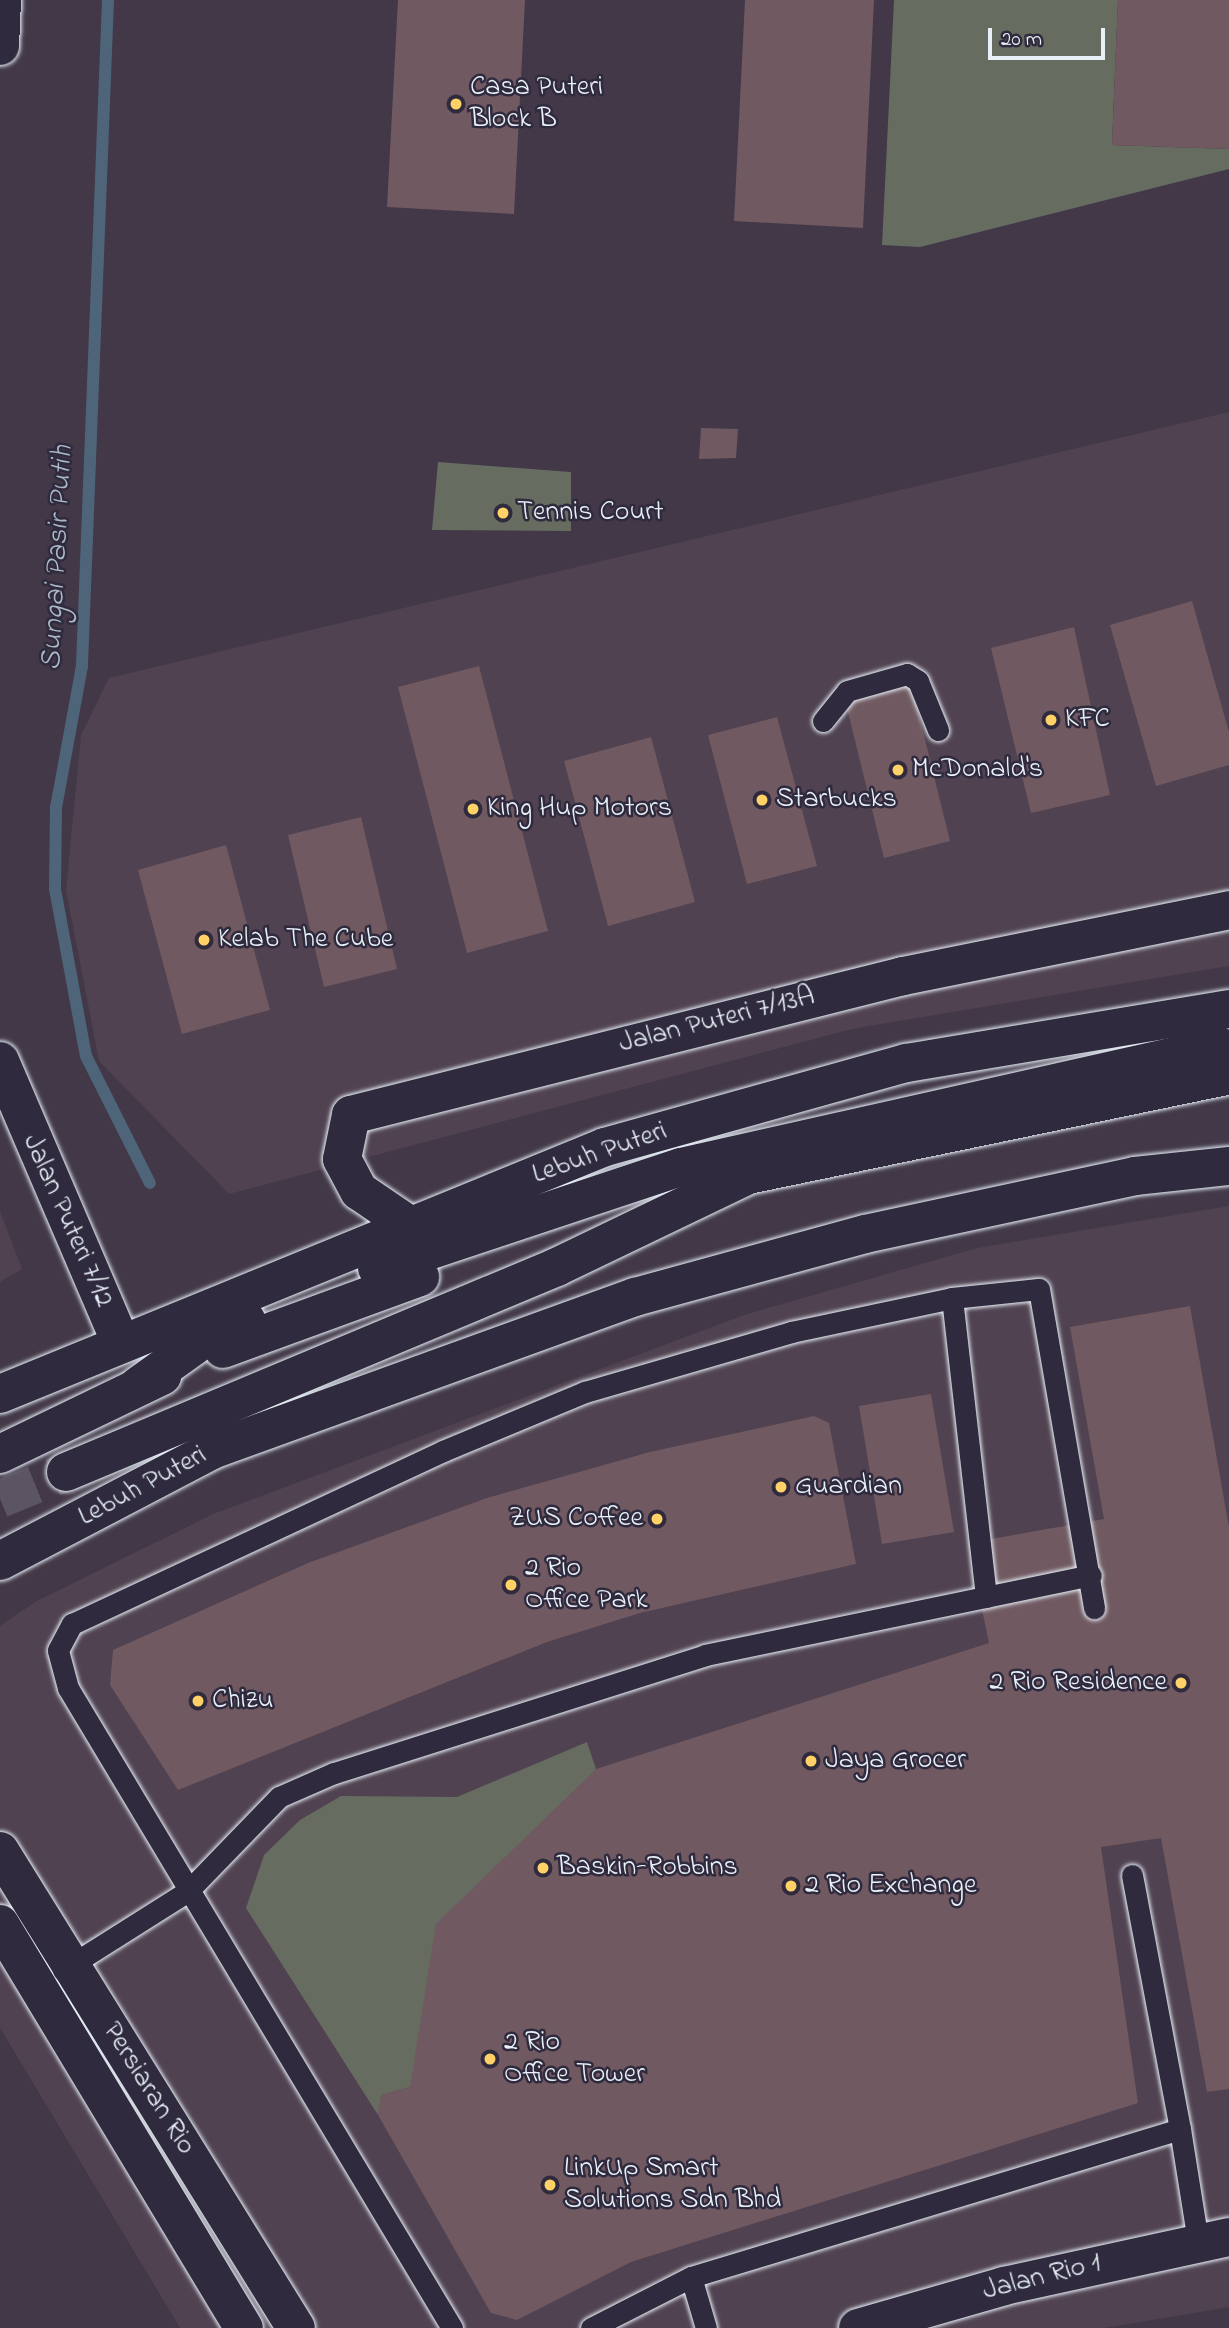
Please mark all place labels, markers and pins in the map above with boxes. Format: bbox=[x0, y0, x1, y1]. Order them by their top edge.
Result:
place label: Casa Puteri Block B bbox=[470, 71, 603, 137]
marker: Casa Puteri Block B bbox=[448, 96, 464, 112]
place label: Tennis Court bbox=[517, 496, 663, 530]
marker: Tennis Court bbox=[495, 505, 511, 521]
place label: KFC bbox=[1065, 703, 1110, 737]
marker: KFC bbox=[1043, 712, 1059, 728]
place label: McDonald's bbox=[912, 753, 1043, 787]
marker: McDonald's bbox=[890, 762, 906, 778]
place label: Starbucks bbox=[776, 783, 897, 817]
place label: King Hup Motors bbox=[487, 792, 672, 826]
marker: Starbucks bbox=[754, 792, 770, 808]
marker: King Hup Motors bbox=[465, 801, 481, 817]
place label: Kelab The Cube bbox=[218, 923, 393, 957]
marker: Kelab The Cube bbox=[196, 932, 212, 948]
place label: Guardian bbox=[795, 1470, 902, 1504]
marker: Guardian bbox=[773, 1479, 789, 1495]
place label: ZUS Coffee bbox=[509, 1502, 643, 1536]
marker: ZUS Coffee bbox=[649, 1511, 665, 1527]
place label: 2 Rio Office Park bbox=[525, 1552, 647, 1618]
marker: 2 Rio Office Park bbox=[503, 1577, 519, 1593]
place label: 2 Rio Residence bbox=[990, 1666, 1167, 1700]
marker: 2 Rio Residence bbox=[1173, 1675, 1189, 1691]
place label: Chizu bbox=[212, 1684, 273, 1718]
marker: Chizu bbox=[190, 1693, 206, 1709]
place label: Jaya Grocer bbox=[825, 1744, 966, 1778]
marker: Jaya Grocer bbox=[803, 1753, 819, 1769]
place label: Baskin-Robbins bbox=[557, 1851, 738, 1885]
marker: Baskin-Robbins bbox=[535, 1860, 551, 1876]
place label: 2 Rio Exchange bbox=[805, 1869, 976, 1903]
marker: 2 Rio Exchange bbox=[783, 1878, 799, 1894]
place label: 2 Rio Office Tower bbox=[504, 2026, 645, 2092]
marker: 2 Rio Office Tower bbox=[482, 2051, 498, 2067]
place label: LinkUp Smart Solutions Sdn Bhd bbox=[564, 2152, 781, 2218]
marker: LinkUp Smart Solutions Sdn Bhd bbox=[542, 2177, 558, 2193]

